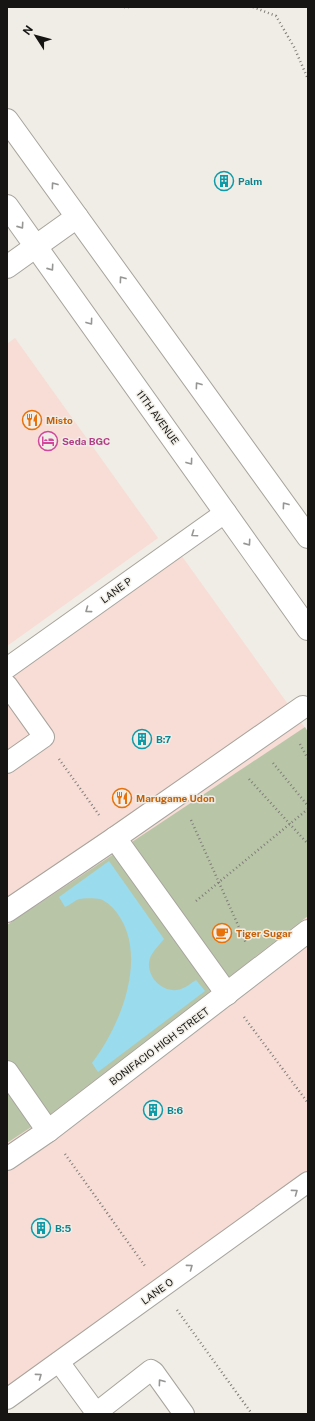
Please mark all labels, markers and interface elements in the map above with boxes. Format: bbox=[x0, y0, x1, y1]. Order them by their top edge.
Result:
north arrow bbox=[16, 16, 56, 56]
text: N bbox=[21, 23, 35, 37]
building icon: Palm bbox=[213, 170, 235, 192]
place label: Palm bbox=[238, 175, 262, 187]
one-way arrow bbox=[52, 183, 59, 190]
one-way arrow bbox=[16, 222, 23, 229]
one-way arrow bbox=[46, 264, 53, 271]
one-way arrow bbox=[119, 276, 127, 283]
one-way arrow bbox=[85, 318, 92, 325]
one-way arrow bbox=[196, 382, 203, 389]
street label: 11TH AVENUE bbox=[134, 388, 182, 446]
restaurant icon: Misto bbox=[21, 409, 43, 431]
place label: Misto bbox=[46, 414, 73, 426]
hotel icon: Seda BGC bbox=[37, 430, 59, 452]
place label: Seda BGC bbox=[62, 435, 110, 447]
one-way arrow bbox=[185, 458, 193, 465]
one-way arrow bbox=[282, 502, 290, 509]
one-way arrow bbox=[191, 529, 198, 537]
one-way arrow bbox=[243, 539, 250, 546]
street label: LANE P bbox=[98, 574, 134, 605]
one-way arrow bbox=[85, 605, 92, 613]
building icon: B:7 bbox=[131, 728, 153, 750]
place label: B:7 bbox=[156, 733, 171, 745]
restaurant icon: Marugame Udon bbox=[111, 787, 133, 809]
place label: Marugame Udon bbox=[136, 792, 215, 804]
cafe icon: Tiger Sugar bbox=[211, 922, 233, 944]
place label: Tiger Sugar bbox=[236, 927, 292, 939]
street label: BONIFACIO HIGH STREET bbox=[107, 1005, 211, 1087]
building icon: B:6 bbox=[142, 1099, 164, 1121]
place label: B:6 bbox=[167, 1104, 184, 1116]
one-way arrow bbox=[291, 1189, 298, 1196]
building icon: B:5 bbox=[30, 1217, 52, 1239]
place label: B:5 bbox=[55, 1222, 72, 1234]
one-way arrow bbox=[185, 1265, 192, 1272]
street label: LANE O bbox=[139, 1275, 175, 1307]
one-way arrow bbox=[34, 1374, 41, 1381]
one-way arrow bbox=[159, 1380, 166, 1387]

